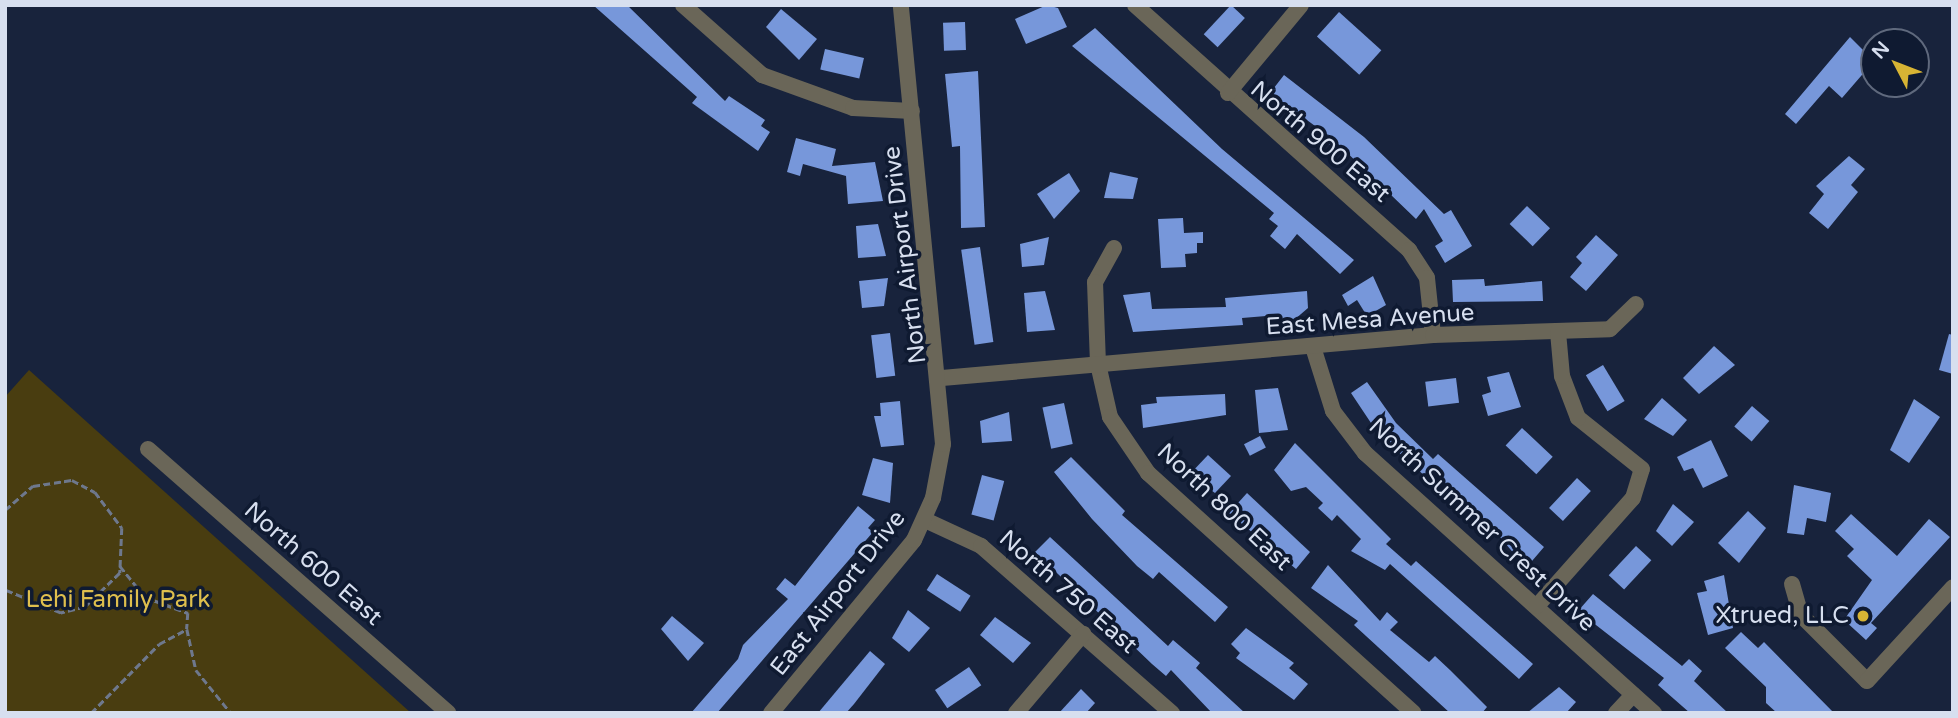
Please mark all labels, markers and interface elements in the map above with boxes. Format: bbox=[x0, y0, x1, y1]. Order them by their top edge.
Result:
north arrow bbox=[1860, 28, 1930, 98]
text: N bbox=[1868, 37, 1894, 63]
street label: North 900 East bbox=[1244, 75, 1396, 209]
street label: North Airport Drive bbox=[877, 145, 933, 365]
street label: East Mesa Avenue bbox=[1265, 298, 1475, 342]
street label: North Summer Crest Drive bbox=[1363, 412, 1601, 638]
street label: North 800 East bbox=[1151, 437, 1297, 577]
street label: North 600 East bbox=[238, 496, 388, 632]
street label: East Airport Drive bbox=[765, 505, 911, 681]
street label: North 750 East bbox=[993, 524, 1143, 660]
park label: Lehi Family Park bbox=[26, 586, 210, 614]
place label: Xtrued, LLC bbox=[1715, 602, 1849, 630]
marker: Xtrued, LLC bbox=[1855, 608, 1871, 624]

